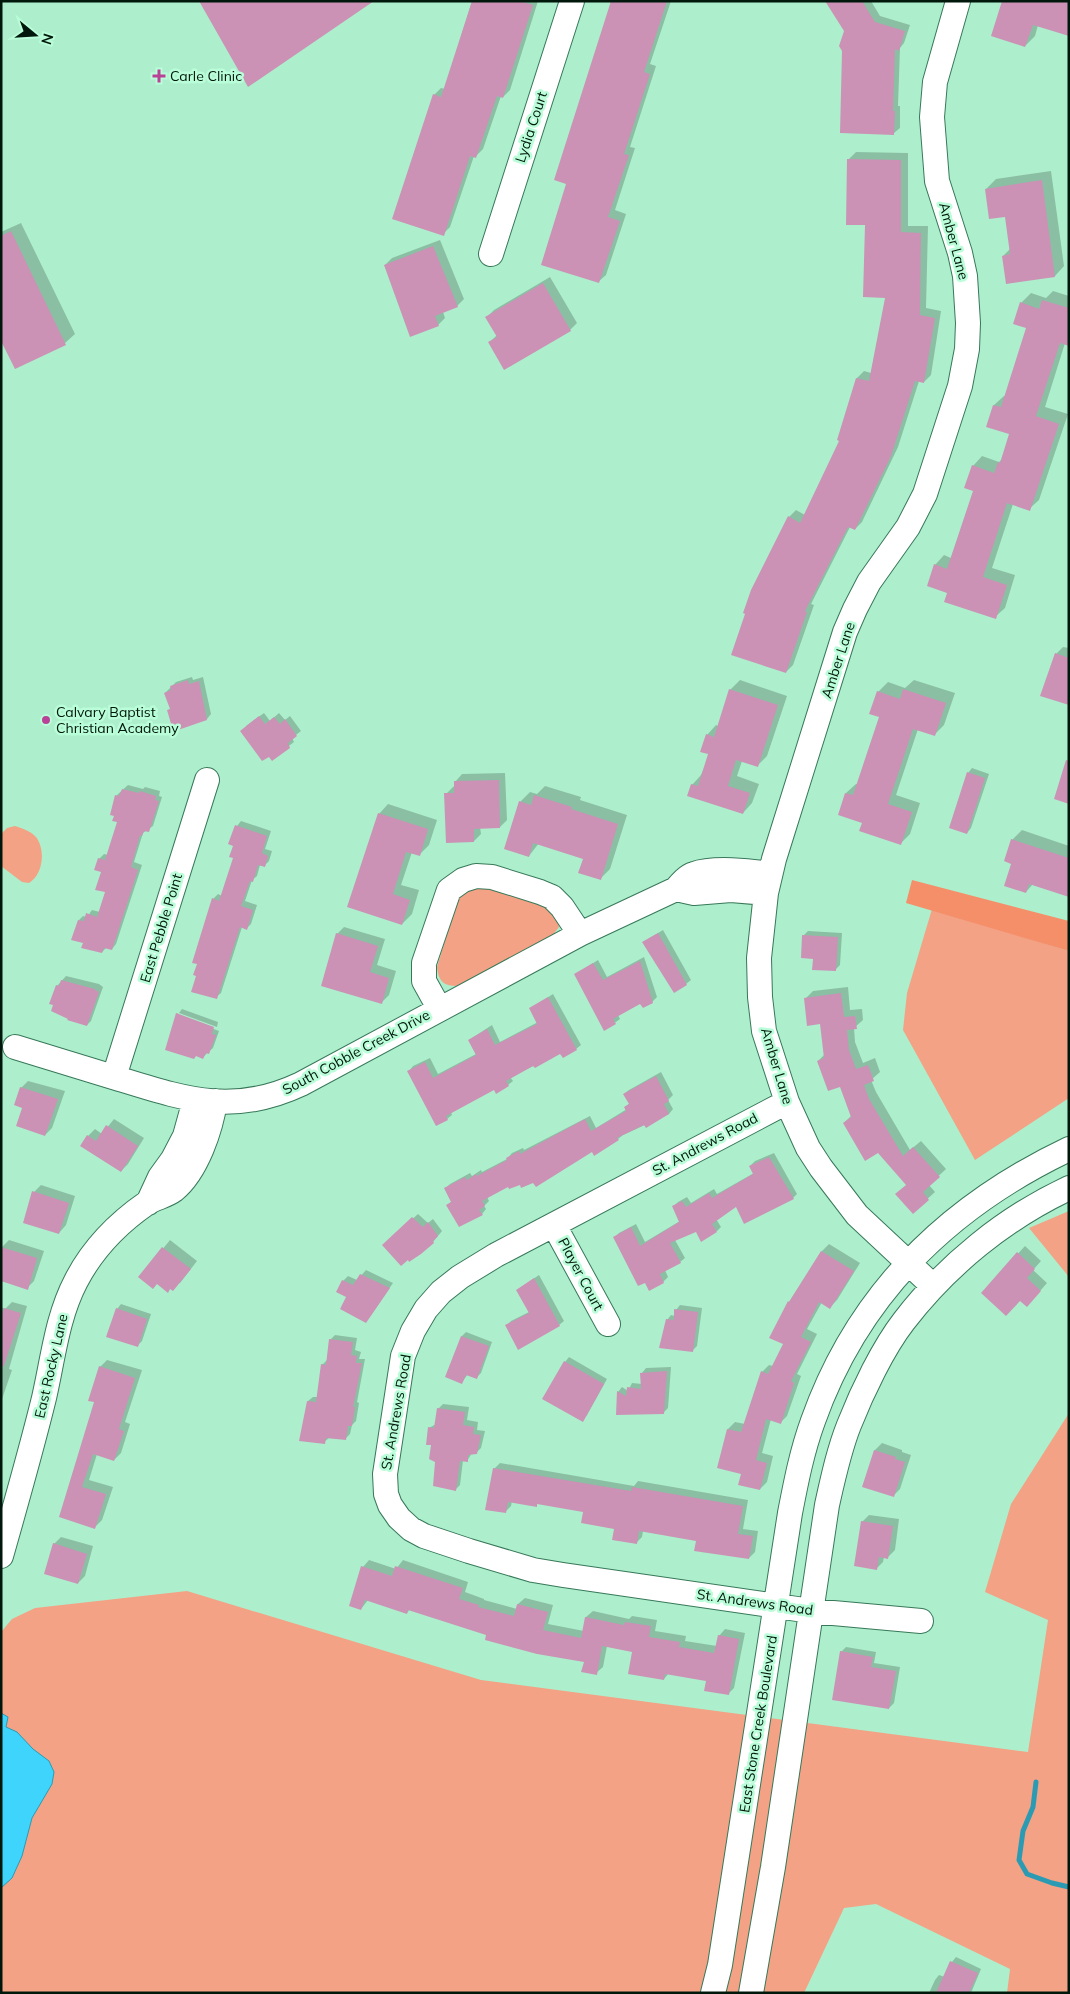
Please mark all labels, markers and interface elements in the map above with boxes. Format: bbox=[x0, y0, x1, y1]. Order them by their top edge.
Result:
north arrow bbox=[10, 10, 60, 60]
text: N bbox=[37, 31, 58, 47]
place label: Carle Clinic bbox=[170, 67, 242, 85]
marker: Carle Clinic bbox=[152, 69, 166, 83]
street label: Lydia Court bbox=[511, 89, 551, 165]
street label: Amber Lane bbox=[935, 200, 973, 282]
street label: Amber Lane bbox=[817, 620, 859, 700]
place label: Calvary Baptist Christian Academy bbox=[56, 703, 179, 737]
marker: Calvary Baptist Christian Academy bbox=[40, 714, 52, 726]
street label: East Pebble Point bbox=[136, 871, 186, 985]
street label: South Cobble Creek Drive bbox=[279, 1005, 433, 1099]
street label: Amber Lane bbox=[757, 1026, 797, 1106]
street label: St. Andrews Road bbox=[649, 1109, 761, 1179]
street label: Player Court bbox=[554, 1234, 608, 1314]
street label: East Rocky Lane bbox=[30, 1312, 72, 1420]
street label: St. Andrews Road bbox=[377, 1353, 415, 1471]
street label: St. Andrews Road bbox=[696, 1585, 814, 1619]
street label: East Stone Creek Boulevard bbox=[735, 1634, 781, 1814]

